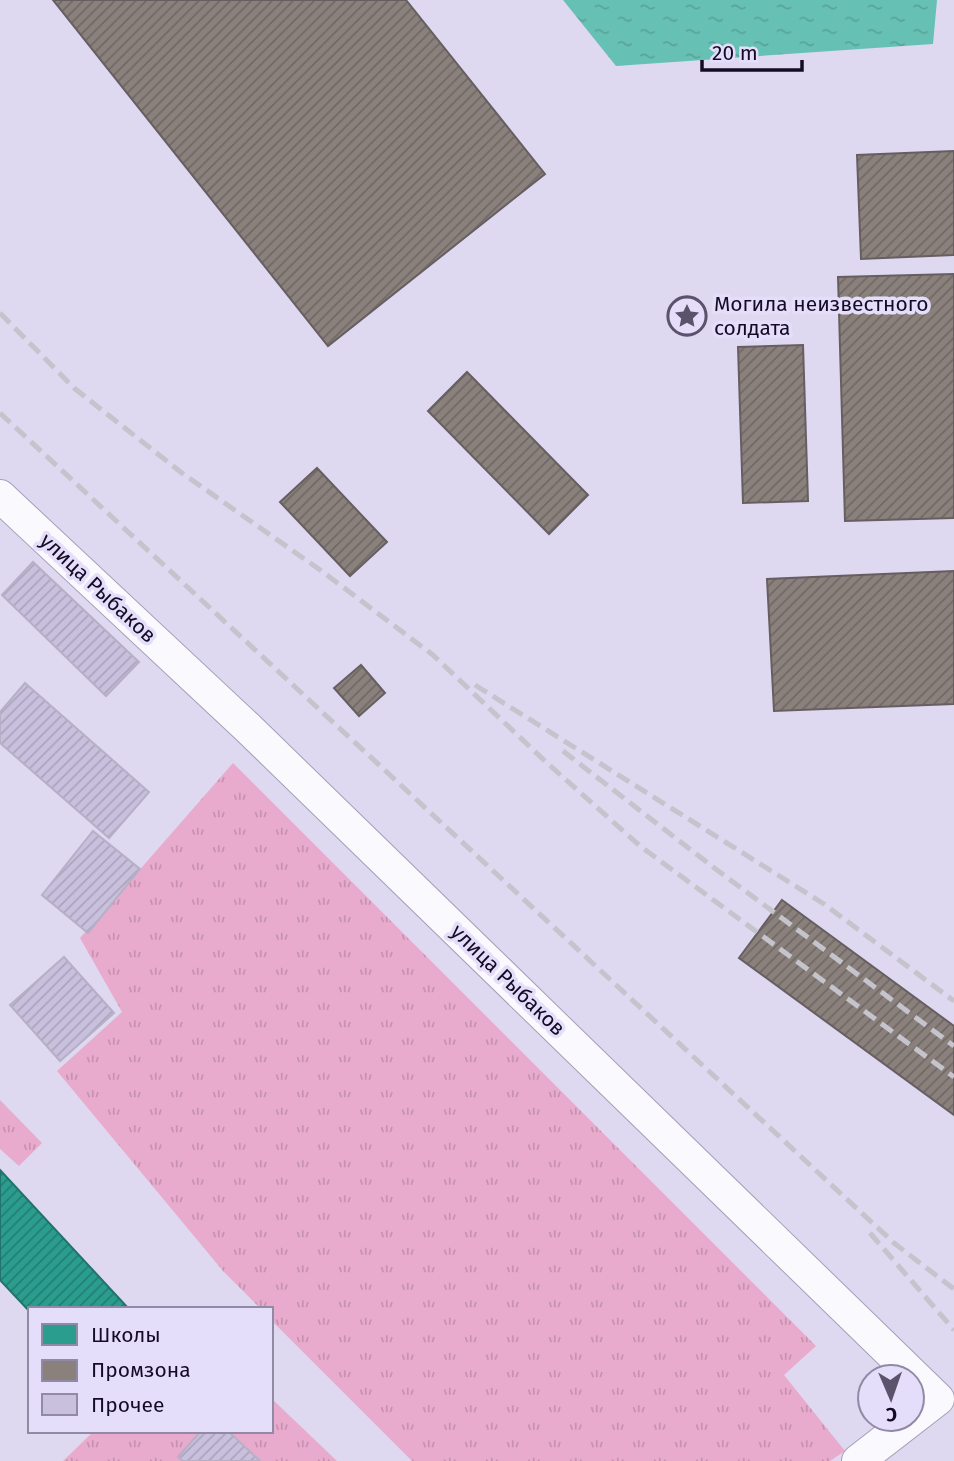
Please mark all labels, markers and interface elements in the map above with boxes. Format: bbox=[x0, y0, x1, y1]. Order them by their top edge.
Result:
scale bar bbox=[702, 28, 802, 72]
text: 20 m bbox=[712, 40, 758, 66]
place label: Могила неизвестного солдата bbox=[714, 291, 928, 341]
place icon: Могила неизвестного солдата bbox=[666, 295, 708, 337]
street label: улица Рыбаков bbox=[34, 528, 162, 648]
street label: улица Рыбаков bbox=[445, 919, 571, 1041]
legend bbox=[28, 1307, 273, 1433]
text: Школы bbox=[91, 1322, 161, 1348]
text: Промзона bbox=[91, 1357, 191, 1383]
north arrow bbox=[856, 1363, 926, 1433]
text: Прочее bbox=[91, 1392, 164, 1418]
text: С bbox=[886, 1403, 897, 1426]

